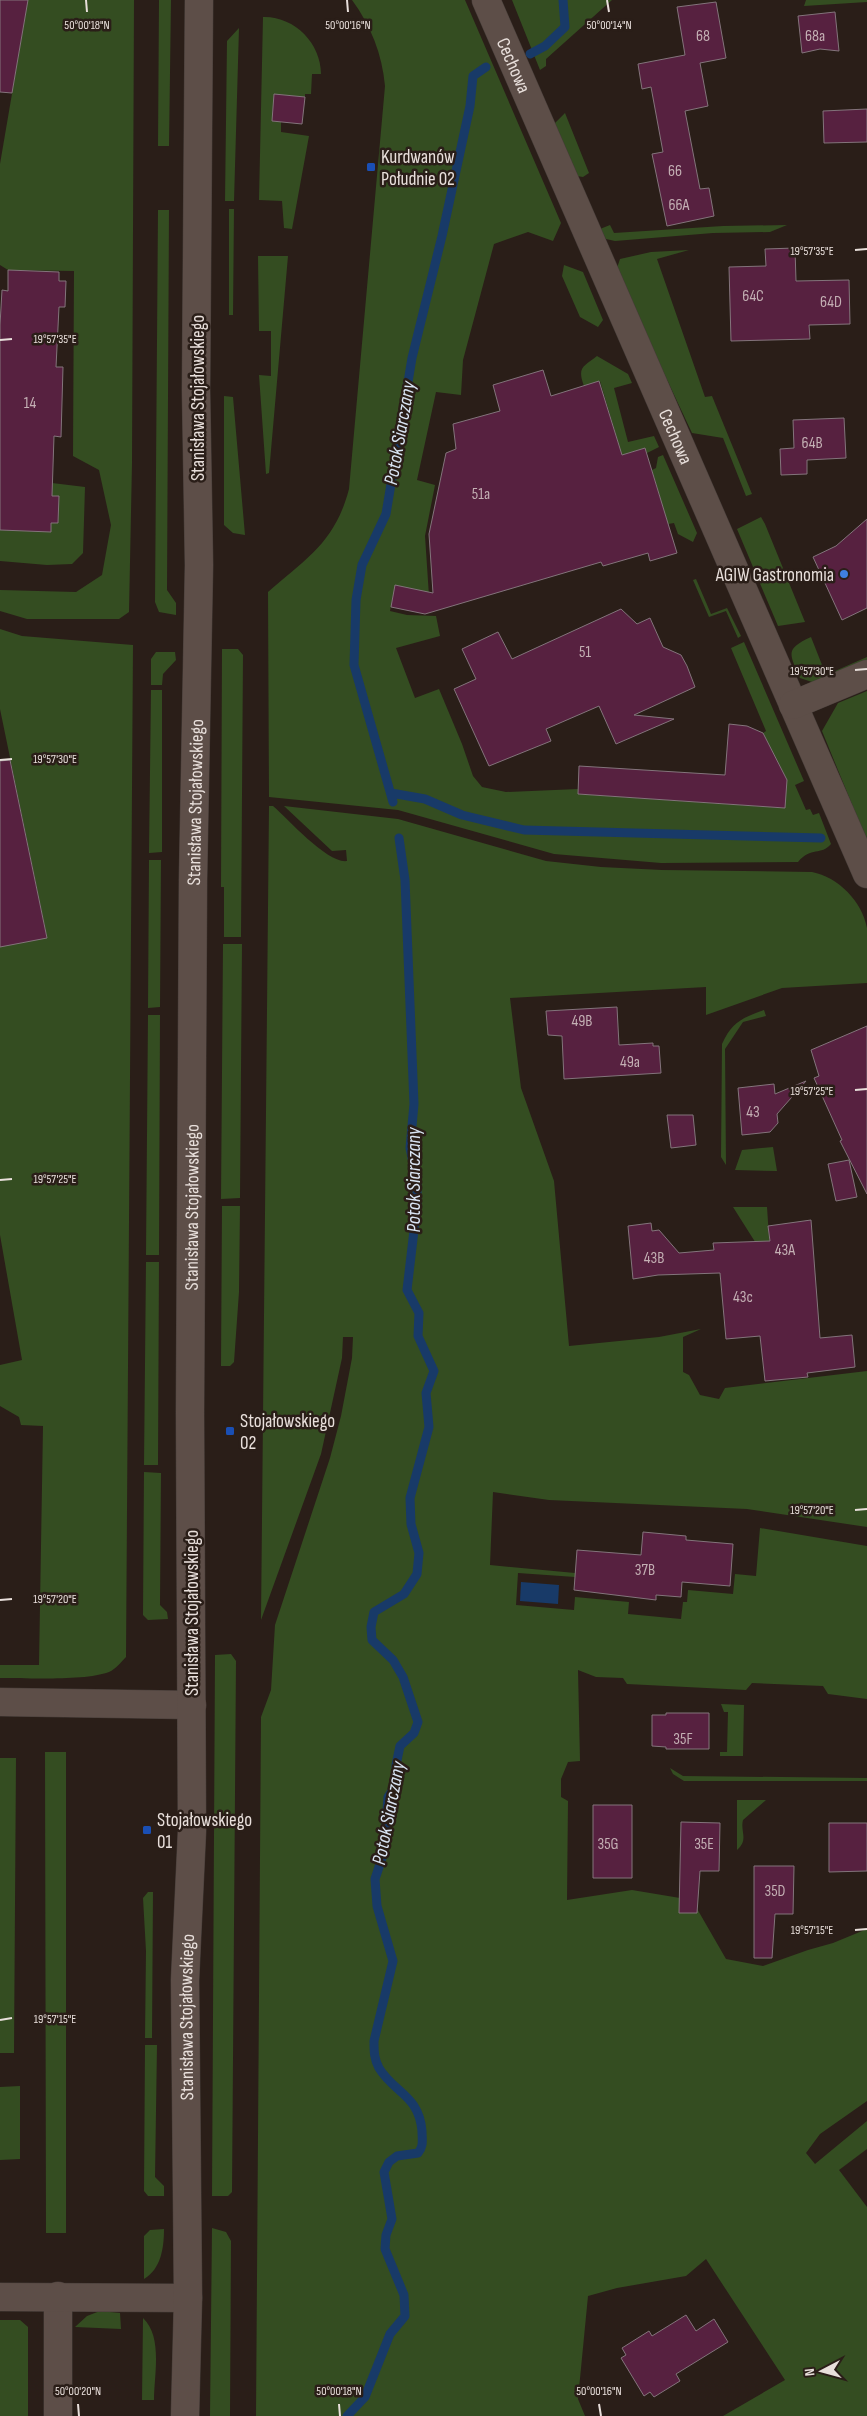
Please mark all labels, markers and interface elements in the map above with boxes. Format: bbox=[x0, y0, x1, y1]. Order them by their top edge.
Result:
text: 50°00'18"N bbox=[64, 18, 110, 33]
text: 50°00'16"N bbox=[325, 18, 371, 33]
text: 50°00'14"N bbox=[586, 18, 632, 33]
house number: 68 bbox=[696, 27, 710, 46]
house number: 68a bbox=[805, 27, 825, 46]
street label: Cechowa bbox=[491, 35, 535, 97]
place label: Kurdwanów Południe 02 bbox=[381, 146, 455, 191]
marker: Kurdwanów Południe 02 bbox=[365, 161, 377, 173]
house number: 66 bbox=[668, 162, 682, 181]
house number: 66A bbox=[669, 196, 690, 215]
text: 19°57'35"E bbox=[790, 244, 834, 259]
house number: 64C bbox=[742, 287, 764, 306]
house number: 64D bbox=[820, 293, 842, 312]
street label: Stanisława Stojałowskiego bbox=[187, 315, 210, 481]
text: 19°57'35"E bbox=[33, 332, 77, 347]
water label: Potok Siarczany bbox=[379, 378, 421, 487]
house number: 14 bbox=[24, 394, 36, 413]
street label: Cechowa bbox=[653, 406, 697, 468]
house number: 64B bbox=[801, 434, 823, 453]
house number: 51a bbox=[472, 485, 490, 504]
place label: AGIW Gastronomia bbox=[715, 564, 834, 587]
marker: AGIW Gastronomia bbox=[838, 568, 850, 580]
house number: 51 bbox=[579, 643, 591, 662]
text: 19°57'30"E bbox=[790, 664, 834, 679]
street label: Stanisława Stojałowskiego bbox=[183, 719, 209, 886]
text: 19°57'30"E bbox=[33, 752, 77, 767]
house number: 49B bbox=[572, 1012, 592, 1031]
house number: 49a bbox=[620, 1053, 640, 1072]
text: 19°57'25"E bbox=[790, 1084, 834, 1099]
house number: 43 bbox=[746, 1103, 760, 1122]
street label: Stanisława Stojałowskiego bbox=[181, 1124, 205, 1291]
water label: Potok Siarczany bbox=[402, 1126, 426, 1232]
text: 19°57'25"E bbox=[33, 1172, 77, 1187]
house number: 43A bbox=[775, 1241, 795, 1260]
house number: 43B bbox=[644, 1249, 664, 1268]
house number: 43c bbox=[733, 1288, 753, 1307]
place label: Stojałowskiego 02 bbox=[240, 1410, 335, 1455]
marker: Stojałowskiego 02 bbox=[224, 1425, 236, 1437]
text: 19°57'20"E bbox=[790, 1503, 834, 1518]
street label: Stanisława Stojałowskiego bbox=[181, 1530, 204, 1696]
house number: 37B bbox=[635, 1561, 655, 1580]
text: 19°57'20"E bbox=[33, 1592, 77, 1607]
house number: 35F bbox=[673, 1730, 693, 1749]
water label: Potok Siarczany bbox=[367, 1758, 411, 1867]
place label: Stojałowskiego 01 bbox=[157, 1809, 252, 1854]
marker: Stojałowskiego 01 bbox=[141, 1824, 153, 1836]
house number: 35G bbox=[597, 1835, 619, 1854]
house number: 35E bbox=[694, 1835, 714, 1854]
house number: 35D bbox=[765, 1882, 786, 1901]
text: 19°57'15"E bbox=[791, 1923, 833, 1938]
street label: Stanisława Stojałowskiego bbox=[175, 1933, 200, 2100]
text: 19°57'15"E bbox=[34, 2012, 76, 2027]
north arrow bbox=[797, 2346, 847, 2396]
text: N bbox=[801, 2368, 818, 2377]
text: 50°00'20"N bbox=[55, 2384, 101, 2399]
text: 50°00'18"N bbox=[316, 2384, 362, 2399]
text: 50°00'16"N bbox=[576, 2384, 622, 2399]

